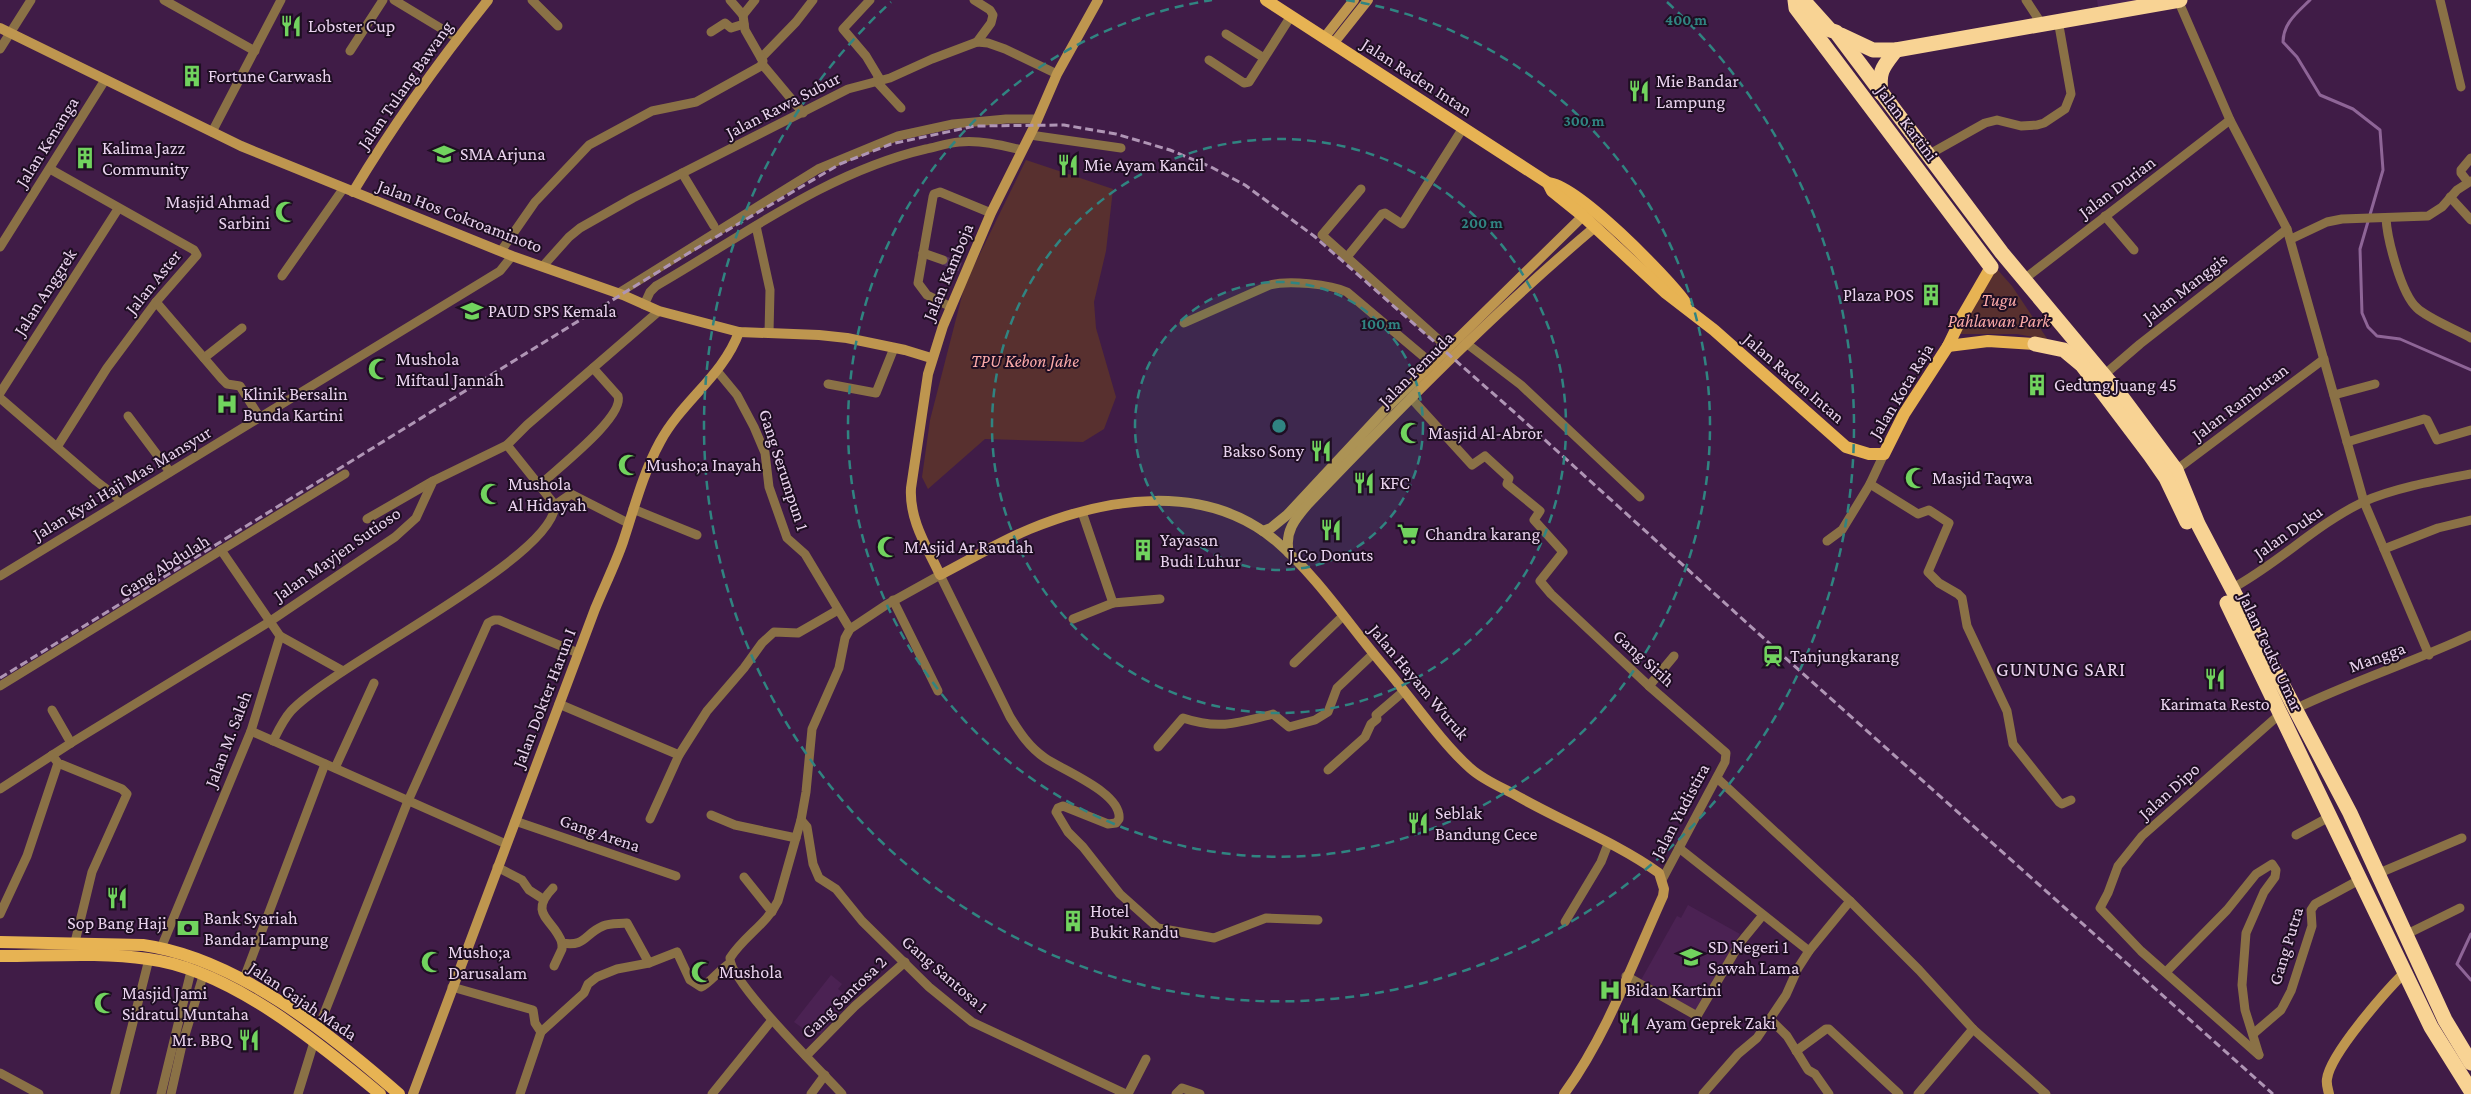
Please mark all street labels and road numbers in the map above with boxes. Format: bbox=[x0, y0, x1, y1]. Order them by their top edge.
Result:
street label: Jalan Tulang Bawang bbox=[352, 17, 457, 155]
street label: Jalan Raden Intan bbox=[1356, 33, 1476, 120]
street label: Jalan Rawa Subur bbox=[721, 67, 844, 143]
street label: Jalan Kartini bbox=[1871, 80, 1942, 165]
street label: Jalan Kenanga bbox=[10, 93, 83, 192]
street label: Jalan Durian bbox=[2073, 152, 2159, 223]
street label: Jalan Hos Cokroaminoto bbox=[373, 175, 545, 257]
street label: Jalan Kamboja bbox=[918, 220, 978, 326]
street label: Jalan Anggrek bbox=[8, 244, 81, 341]
street label: Jalan Aster bbox=[120, 245, 185, 320]
street label: Jalan Manggis bbox=[2137, 249, 2231, 328]
street label: Jalan Pemuda bbox=[1373, 327, 1458, 412]
street label: Jalan Raden Intan bbox=[1738, 327, 1849, 428]
street label: Jalan Kota Raja bbox=[1864, 340, 1938, 444]
street label: Jalan Rambutan bbox=[2186, 359, 2292, 446]
street label: Gang Serumpun 1 bbox=[755, 407, 813, 533]
street label: Jalan Kyai Haji Mas Mansyur bbox=[27, 421, 216, 546]
street label: Jalan Duku bbox=[2248, 501, 2327, 564]
street label: Jalan Mayjen Sutioso bbox=[268, 503, 405, 607]
street label: Gang Abdulah bbox=[115, 530, 213, 602]
street label: Jalan Teuku Umar bbox=[2234, 588, 2307, 715]
street label: Jalan Hayam Wuruk bbox=[1364, 619, 1473, 744]
street label: Gang Sirih bbox=[1609, 625, 1679, 691]
street label: Jalan Dokter Harun I bbox=[508, 626, 580, 772]
street label: Mangga bbox=[2346, 638, 2408, 676]
street label: Jalan M. Saleh bbox=[200, 688, 256, 792]
street label: Jalan Dipo bbox=[2133, 758, 2204, 825]
street label: Jalan Yudistira bbox=[1646, 760, 1713, 864]
street label: Gang Arena bbox=[557, 810, 643, 856]
street label: Gang Putra bbox=[2265, 905, 2307, 987]
street label: Gang Santosa 1 bbox=[898, 931, 992, 1017]
street label: Gang Santosa 2 bbox=[797, 952, 891, 1042]
street label: Jalan Gajah Mada bbox=[243, 956, 361, 1045]

